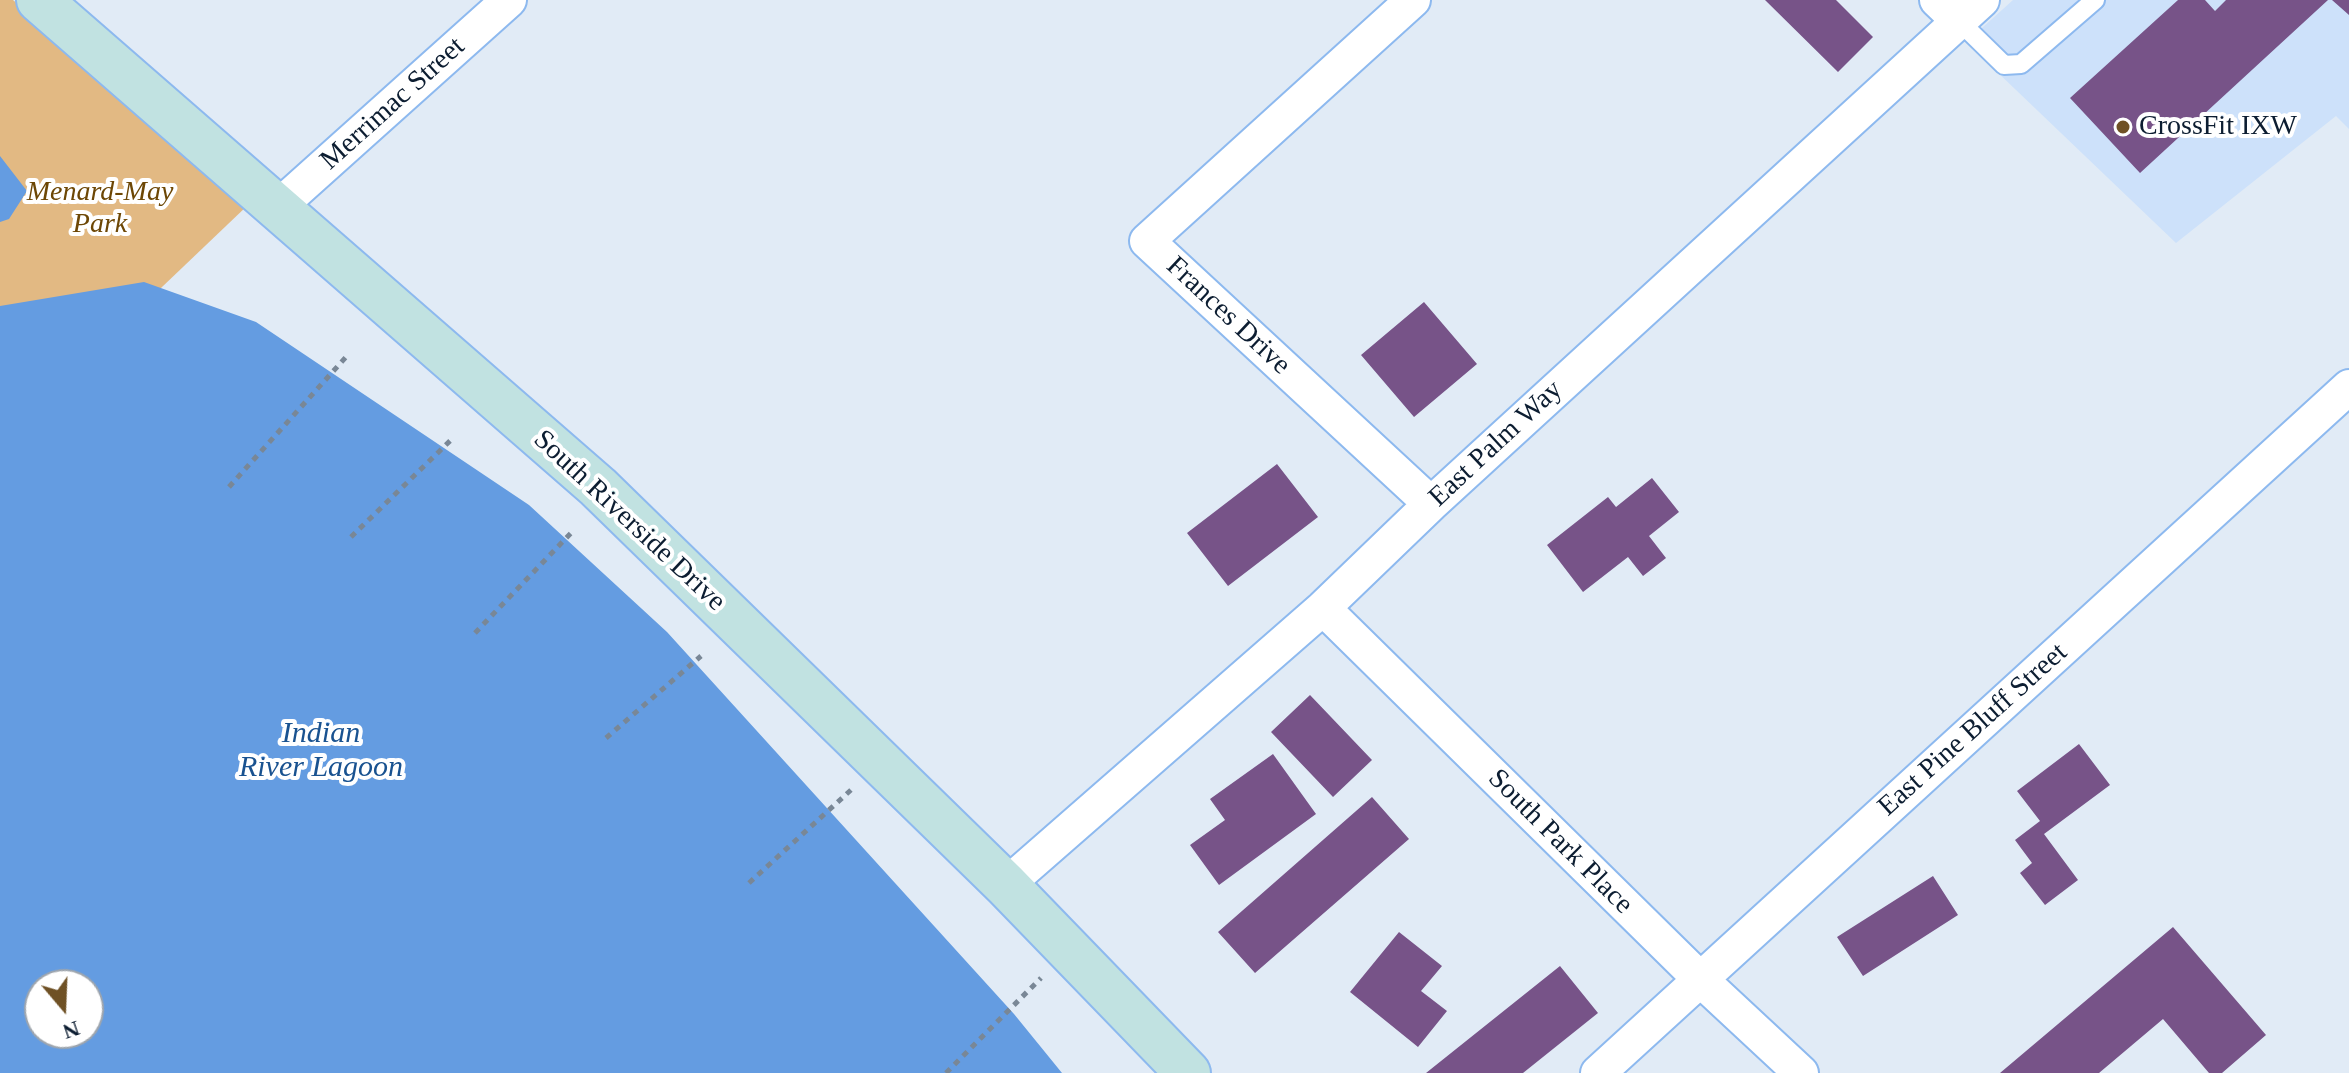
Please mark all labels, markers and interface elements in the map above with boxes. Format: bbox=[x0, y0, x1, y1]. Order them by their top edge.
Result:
street label: Merrimac Street bbox=[314, 30, 472, 178]
place label: CrossFit IXW bbox=[2139, 110, 2297, 144]
marker: CrossFit IXW bbox=[2114, 118, 2132, 136]
park label: Menard-May Park bbox=[27, 176, 173, 242]
street label: Frances Drive bbox=[1159, 250, 1297, 382]
street label: East Palm Way bbox=[1422, 374, 1570, 514]
street label: South Riverside Drive bbox=[526, 423, 732, 619]
street label: East Pine Bluff Street bbox=[1872, 636, 2074, 824]
water label: Indian River Lagoon bbox=[239, 716, 403, 786]
street label: South Park Place bbox=[1480, 762, 1640, 922]
north arrow bbox=[24, 969, 104, 1049]
text: N bbox=[60, 1016, 83, 1045]

